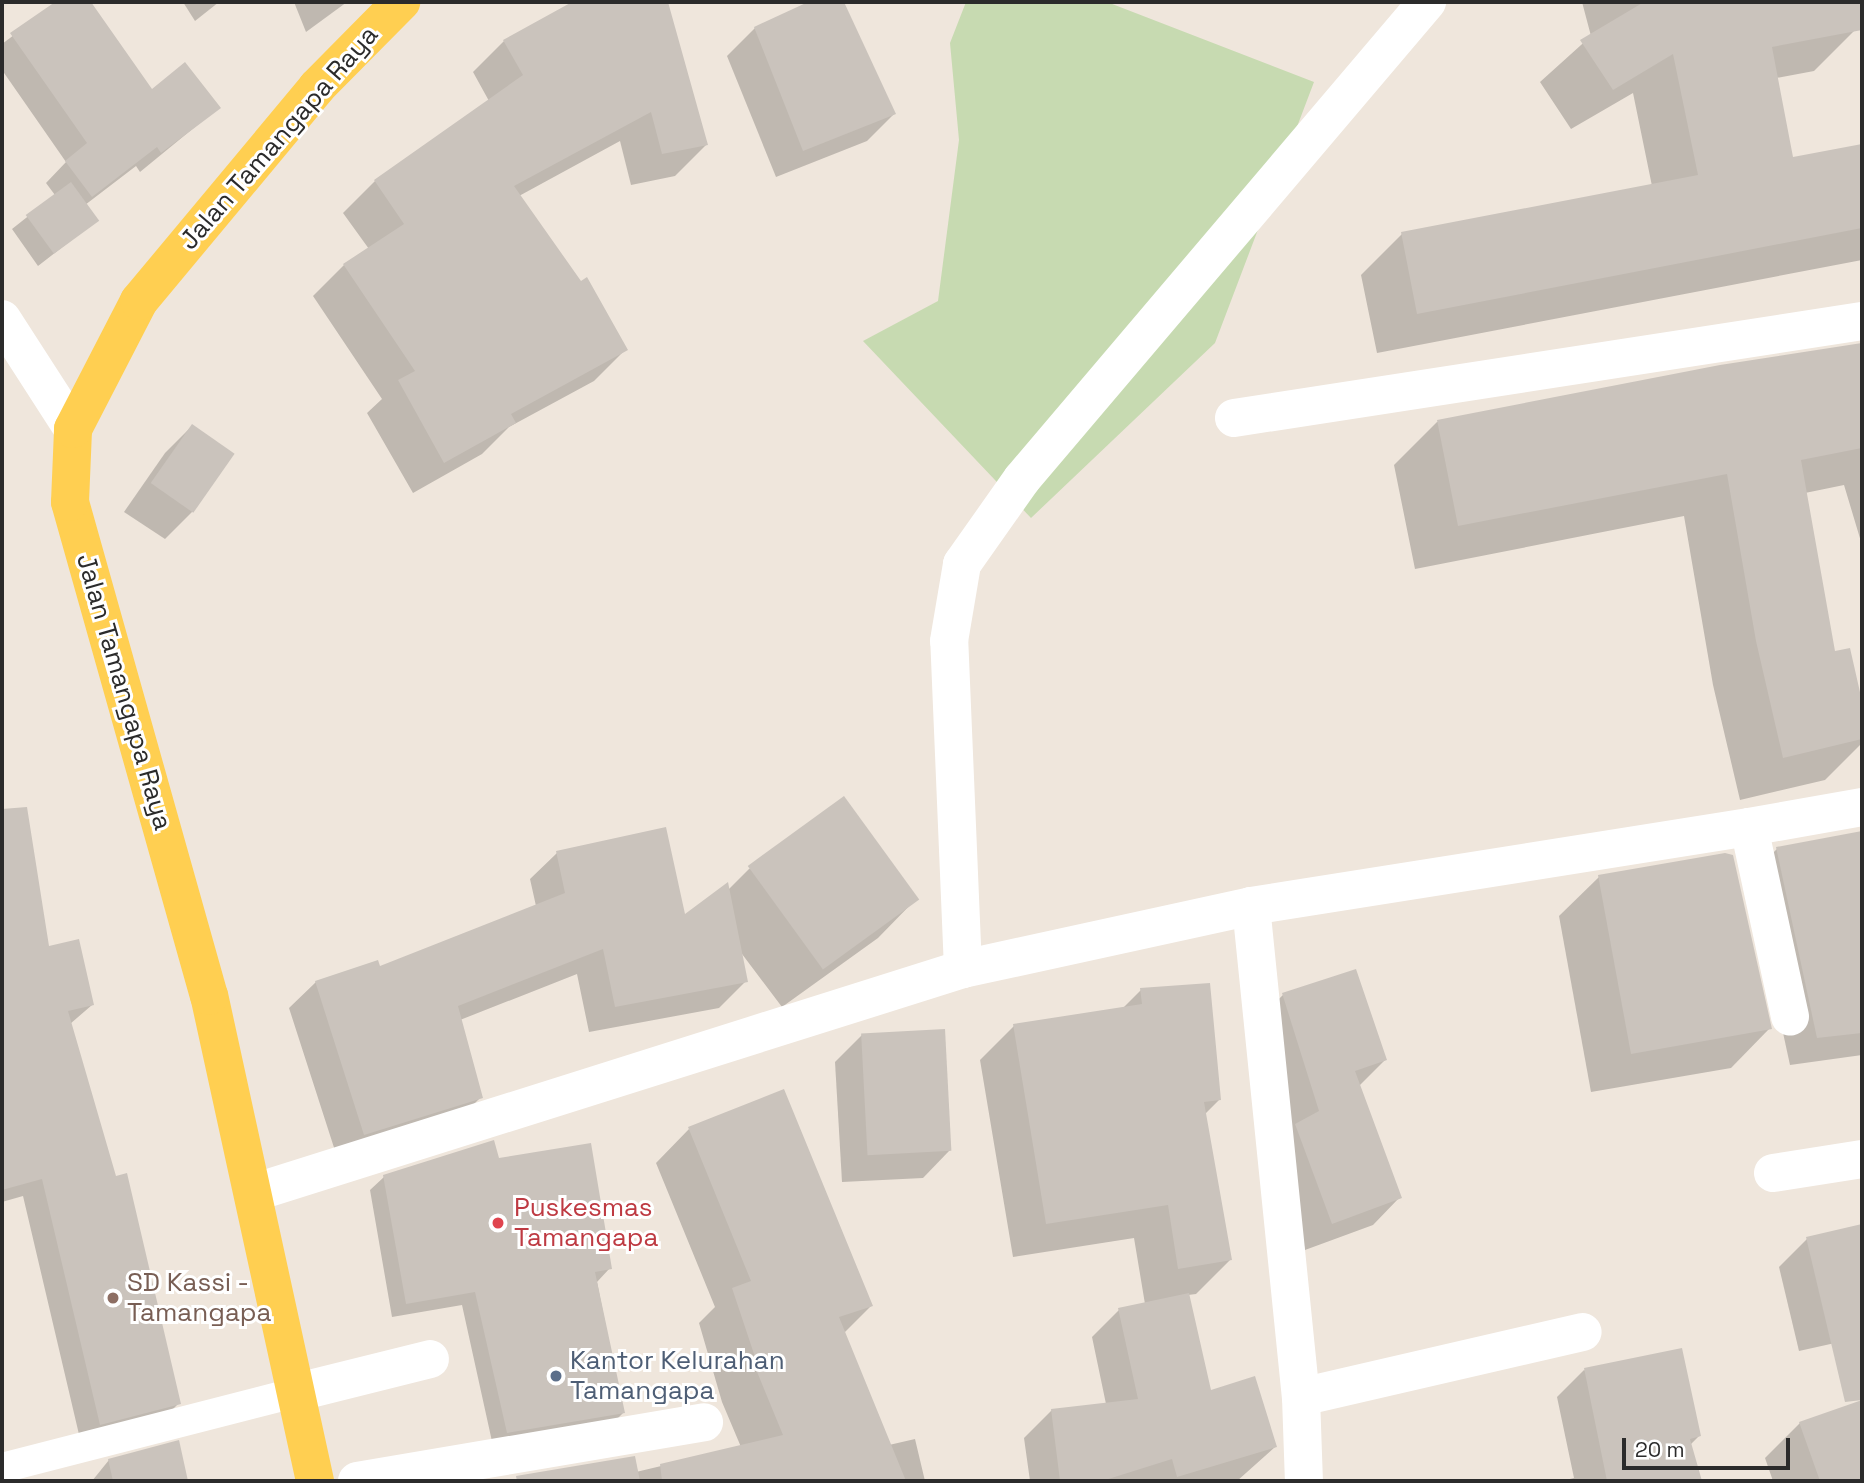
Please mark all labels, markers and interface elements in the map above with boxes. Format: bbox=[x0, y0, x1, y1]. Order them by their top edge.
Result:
street label: Jalan Tamangapa Raya bbox=[173, 20, 385, 256]
street label: Jalan Tamangapa Raya bbox=[69, 550, 179, 834]
place label: Puskesmas Tamangapa bbox=[514, 1192, 659, 1254]
marker: Puskesmas Tamangapa bbox=[488, 1213, 508, 1233]
place label: SD Kassi - Tamangapa bbox=[127, 1267, 272, 1328]
marker: SD Kassi - Tamangapa bbox=[105, 1290, 121, 1306]
place label: Kantor Kelurahan Tamangapa bbox=[570, 1345, 785, 1406]
marker: Kantor Kelurahan Tamangapa bbox=[548, 1368, 564, 1384]
scale bar bbox=[1626, 1424, 1794, 1468]
text: 20 m bbox=[1635, 1436, 1685, 1463]

